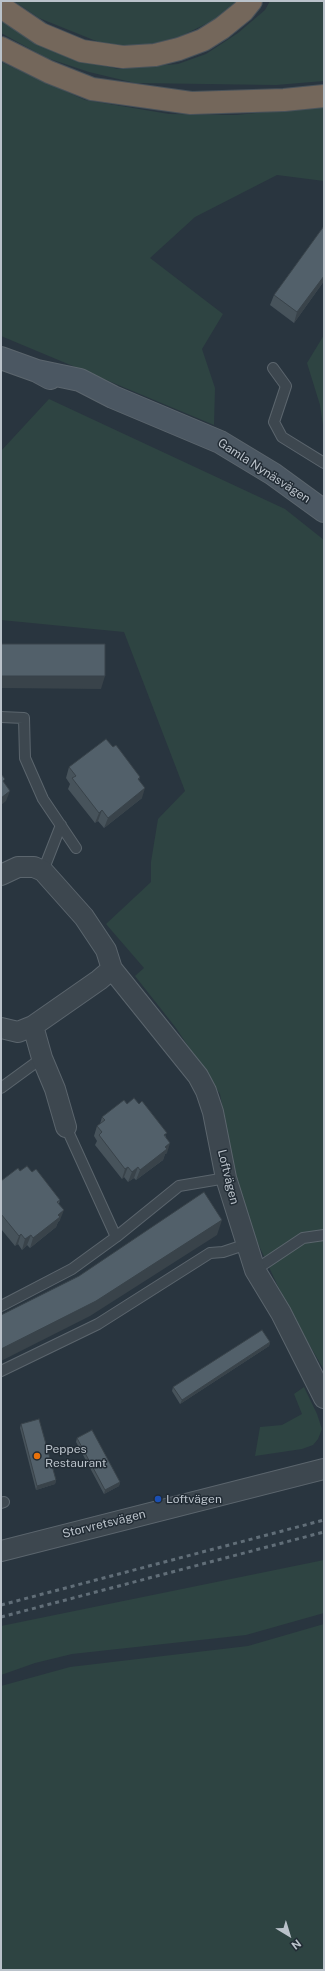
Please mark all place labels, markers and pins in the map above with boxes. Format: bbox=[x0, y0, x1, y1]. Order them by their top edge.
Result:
place label: Peppes Restaurant bbox=[45, 1442, 106, 1470]
marker: Peppes Restaurant bbox=[32, 1451, 42, 1461]
place label: Loftvägen bbox=[166, 1492, 222, 1506]
marker: Loftvägen bbox=[153, 1494, 163, 1504]

